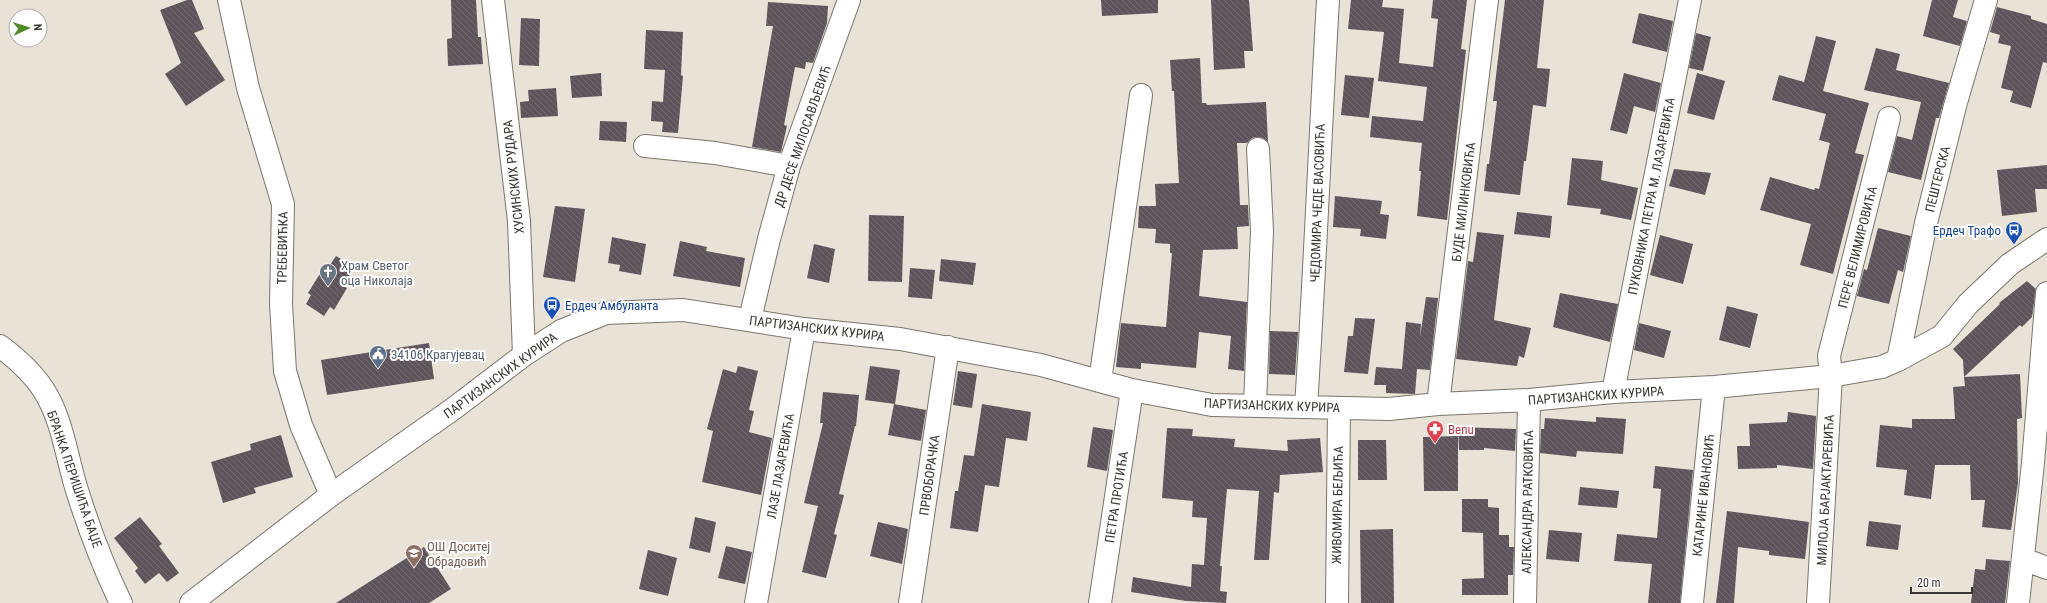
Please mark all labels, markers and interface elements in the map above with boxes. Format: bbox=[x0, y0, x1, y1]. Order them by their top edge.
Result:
north arrow bbox=[8, 8, 48, 48]
text: N bbox=[31, 24, 44, 31]
street label: ДР ДЕСЕ МИЛОСАВЉЕВИЋ bbox=[771, 63, 834, 209]
street label: ПУКОВНИКА ПЕТРА М. ЛАЗАРЕВИЋА bbox=[1625, 96, 1678, 296]
street label: ХУСИНСКИХ РУДАРА bbox=[500, 119, 527, 235]
street label: ЧЕДОМИРА ЧЕДЕ ВАСОВИЋА bbox=[1307, 123, 1328, 283]
street label: БУДЕ МИЛИНКОВИЋА bbox=[1449, 141, 1478, 263]
street label: ПЕШТЕРСКА bbox=[1922, 144, 1953, 214]
street label: ПЕРЕ ВЕЛИМИРОВИЋА bbox=[1835, 184, 1880, 310]
street label: ТРЕБЕВИЋКА bbox=[274, 211, 291, 285]
bus stop icon: Ердеч Трафо bbox=[2004, 220, 2024, 245]
place label: Ердеч Трафо bbox=[1933, 223, 2001, 238]
place label: Храм Светог оца Николаја bbox=[341, 258, 413, 288]
church icon: Храм Светог оца Николаја bbox=[318, 262, 338, 287]
bus stop icon: Ердеч Амбуланта bbox=[542, 295, 562, 320]
place label: Ердеч Амбуланта bbox=[565, 298, 659, 313]
street label: ПАРТИЗАНСКИХ КУРИРА bbox=[748, 313, 886, 344]
street label: ПАРТИЗАНСКИХ КУРИРА bbox=[441, 329, 560, 422]
public building icon: 34106 Крагујевац bbox=[368, 344, 388, 369]
place label: 34106 Крагујевац bbox=[391, 347, 485, 362]
street label: ПАРТИЗАНСКИХ КУРИРА bbox=[1528, 383, 1665, 408]
street label: ПАРТИЗАНСКИХ КУРИРА bbox=[1204, 396, 1341, 415]
street label: БРАНКА ПЕРИШИЋА БАЏЕ bbox=[44, 409, 105, 550]
street label: ЛАЗЕ ЛАЗАРЕВИЋА bbox=[764, 412, 797, 520]
street label: МИЛОЈА БАРЈАКТАРЕВИЋА bbox=[1814, 414, 1837, 566]
pharmacy icon: Benu bbox=[1425, 419, 1445, 444]
place label: Benu bbox=[1448, 422, 1474, 437]
street label: АЛЕКСАНДРА РАТКОВИЋА bbox=[1519, 429, 1536, 574]
street label: ПРВОБОРАЧКА bbox=[916, 433, 943, 516]
street label: КАТАРИНЕ ИВАНОВИЋ bbox=[1690, 433, 1717, 557]
street label: ЖИВОМИРА БЕЉИЋА bbox=[1329, 445, 1346, 564]
street label: ПЕТРА ПРОТИЋА bbox=[1102, 450, 1131, 544]
place label: ОШ Доситеј Обрадовић bbox=[427, 539, 490, 569]
school or university icon: ОШ Доситеј Обрадовић bbox=[404, 543, 424, 568]
scale bar bbox=[1911, 569, 1972, 595]
text: 20 m bbox=[1917, 576, 1941, 590]

